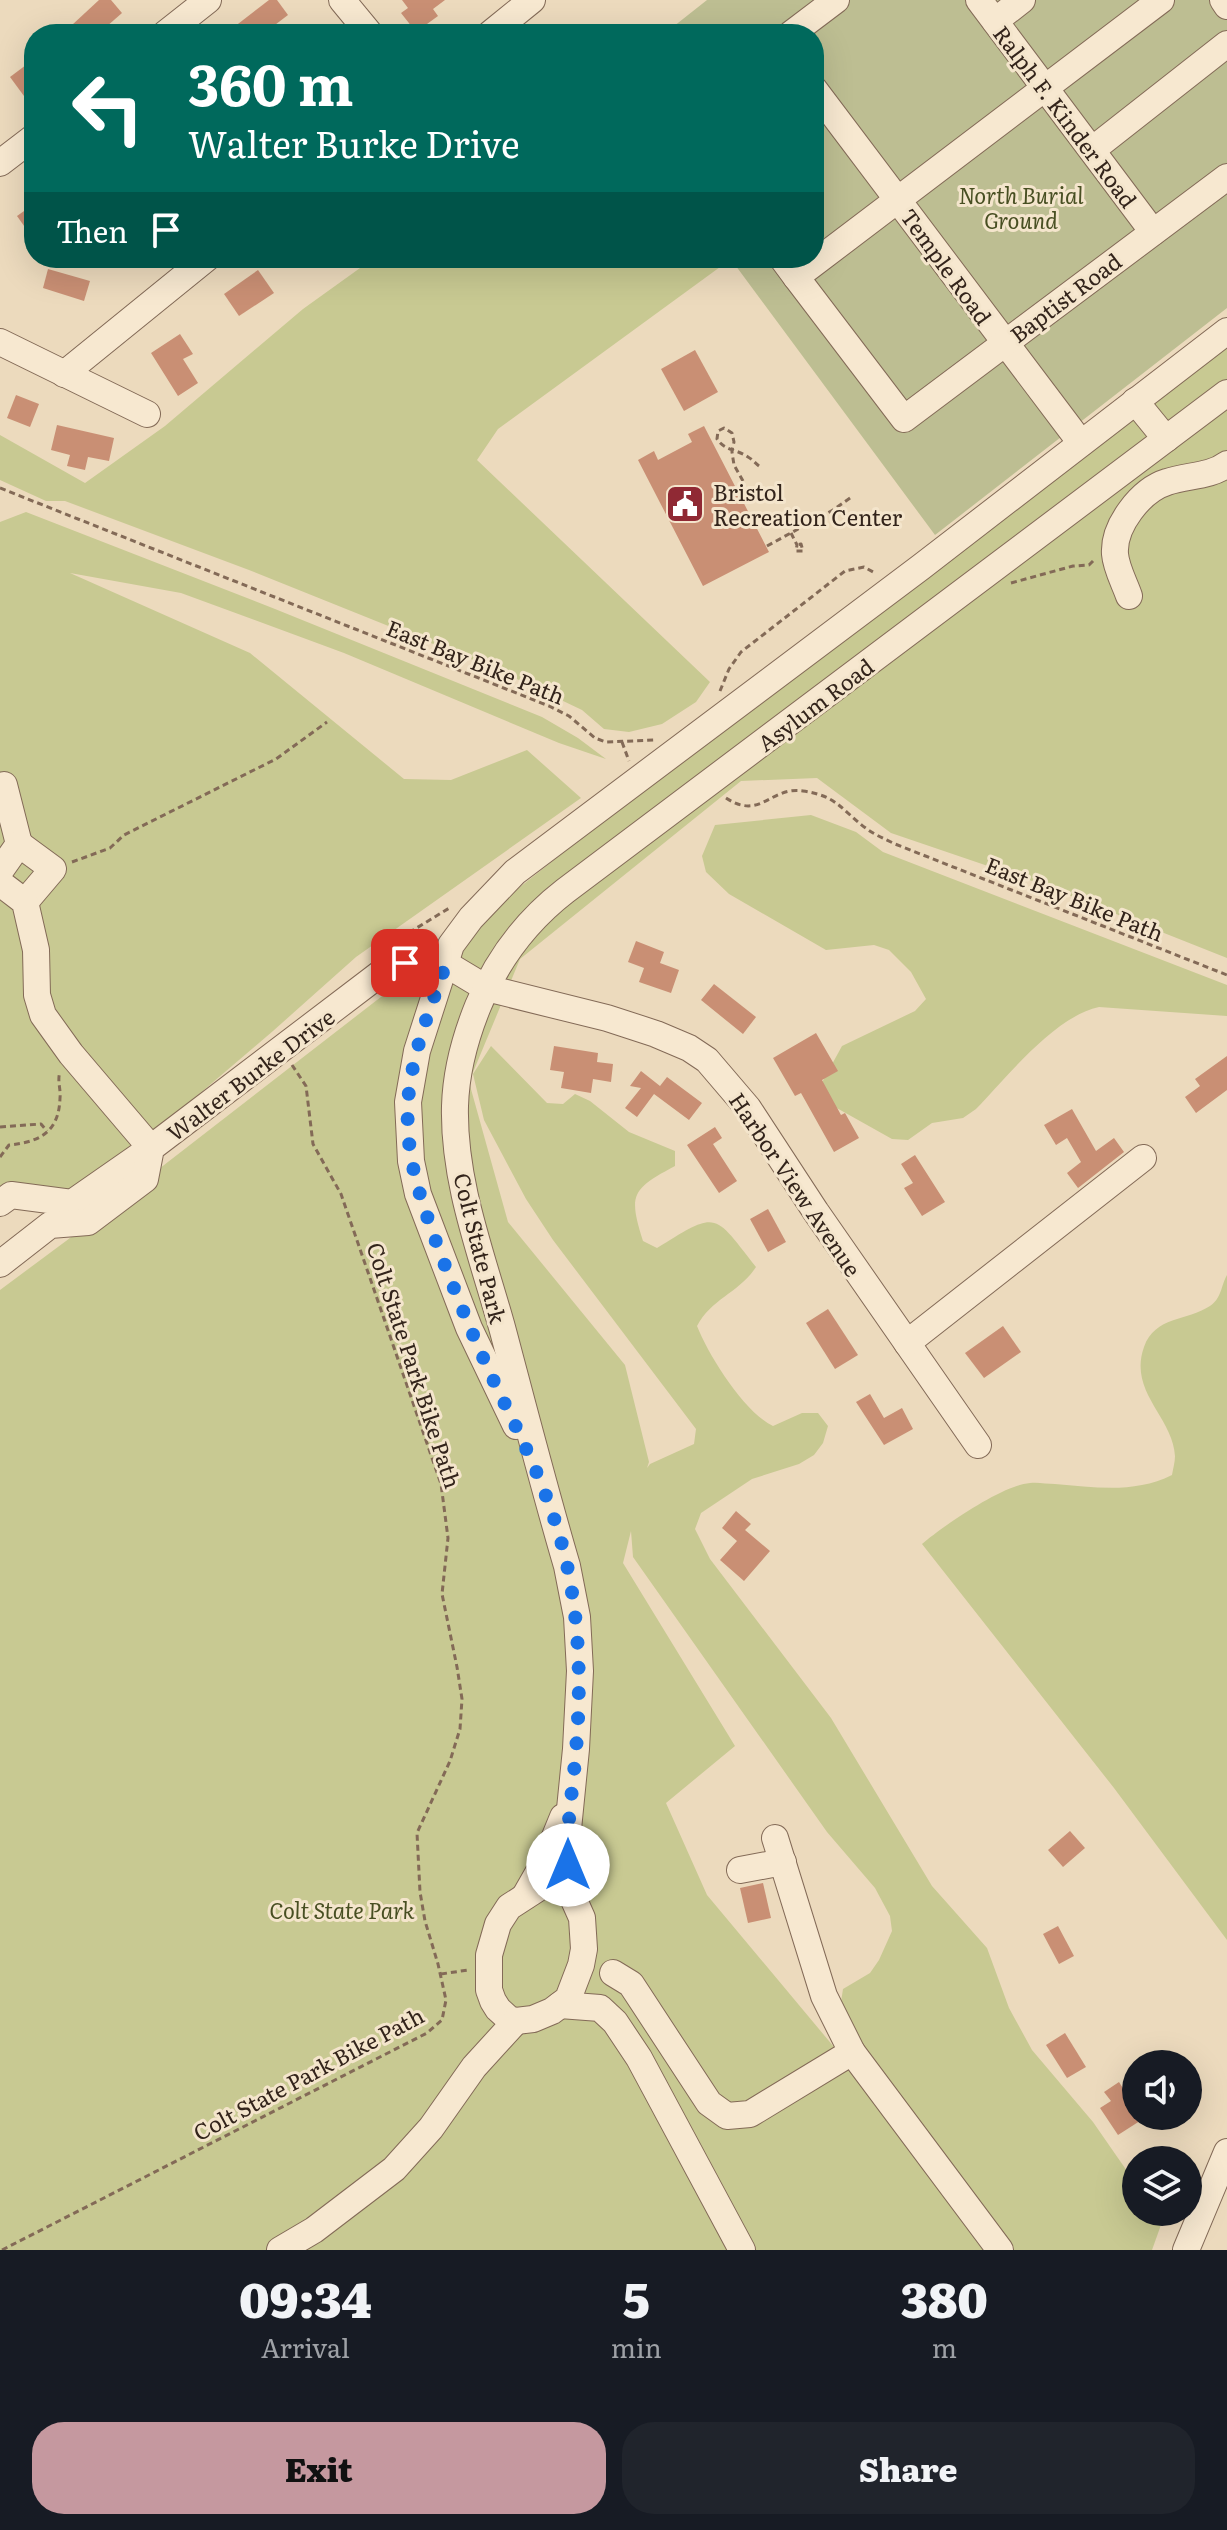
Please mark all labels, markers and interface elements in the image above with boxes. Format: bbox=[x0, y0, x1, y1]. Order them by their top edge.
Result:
street label: Ralph F. Kinder Road bbox=[986, 18, 1146, 214]
text: 360 m bbox=[188, 40, 353, 123]
icon: left bbox=[56, 56, 160, 160]
text: Walter Burke Drive bbox=[188, 116, 520, 169]
park label: North Burial Ground bbox=[958, 178, 1084, 236]
street label: Temple Road bbox=[894, 201, 1000, 331]
text: Then bbox=[56, 208, 128, 252]
icon: arrive bbox=[144, 208, 188, 252]
street label: Baptist Road bbox=[1002, 244, 1128, 350]
place label: Bristol Recreation Center bbox=[713, 475, 903, 533]
public building icon: Bristol Recreation Center bbox=[664, 483, 706, 525]
street label: East Bay Bike Path bbox=[382, 610, 570, 712]
street label: Asylum Road bbox=[750, 649, 880, 759]
street label: East Bay Bike Path bbox=[981, 847, 1169, 949]
pin bbox=[371, 929, 439, 997]
icon: arrive bbox=[383, 941, 427, 985]
street label: Walter Burke Drive bbox=[159, 1000, 341, 1148]
street label: Harbor View Avenue bbox=[722, 1085, 870, 1283]
street label: Colt State Park bbox=[446, 1169, 516, 1327]
street label: Colt State Park Bike Path bbox=[360, 1238, 470, 1492]
position arrow bbox=[526, 1823, 610, 1907]
park label: Colt State Park bbox=[269, 1893, 415, 1926]
street label: Colt State Park Bike Path bbox=[187, 1998, 429, 2148]
map controls bbox=[1122, 2050, 1202, 2226]
button: sound bbox=[1122, 2050, 1202, 2130]
button: layers bbox=[1122, 2146, 1202, 2226]
text: 09:34 bbox=[239, 2262, 372, 2333]
text: 5 bbox=[623, 2262, 650, 2333]
text: 380 bbox=[901, 2262, 988, 2333]
text: Arrival bbox=[261, 2327, 350, 2366]
text: min bbox=[611, 2327, 662, 2366]
text: m bbox=[932, 2327, 957, 2366]
button: Exit bbox=[32, 2422, 606, 2514]
button: Share bbox=[622, 2422, 1195, 2514]

